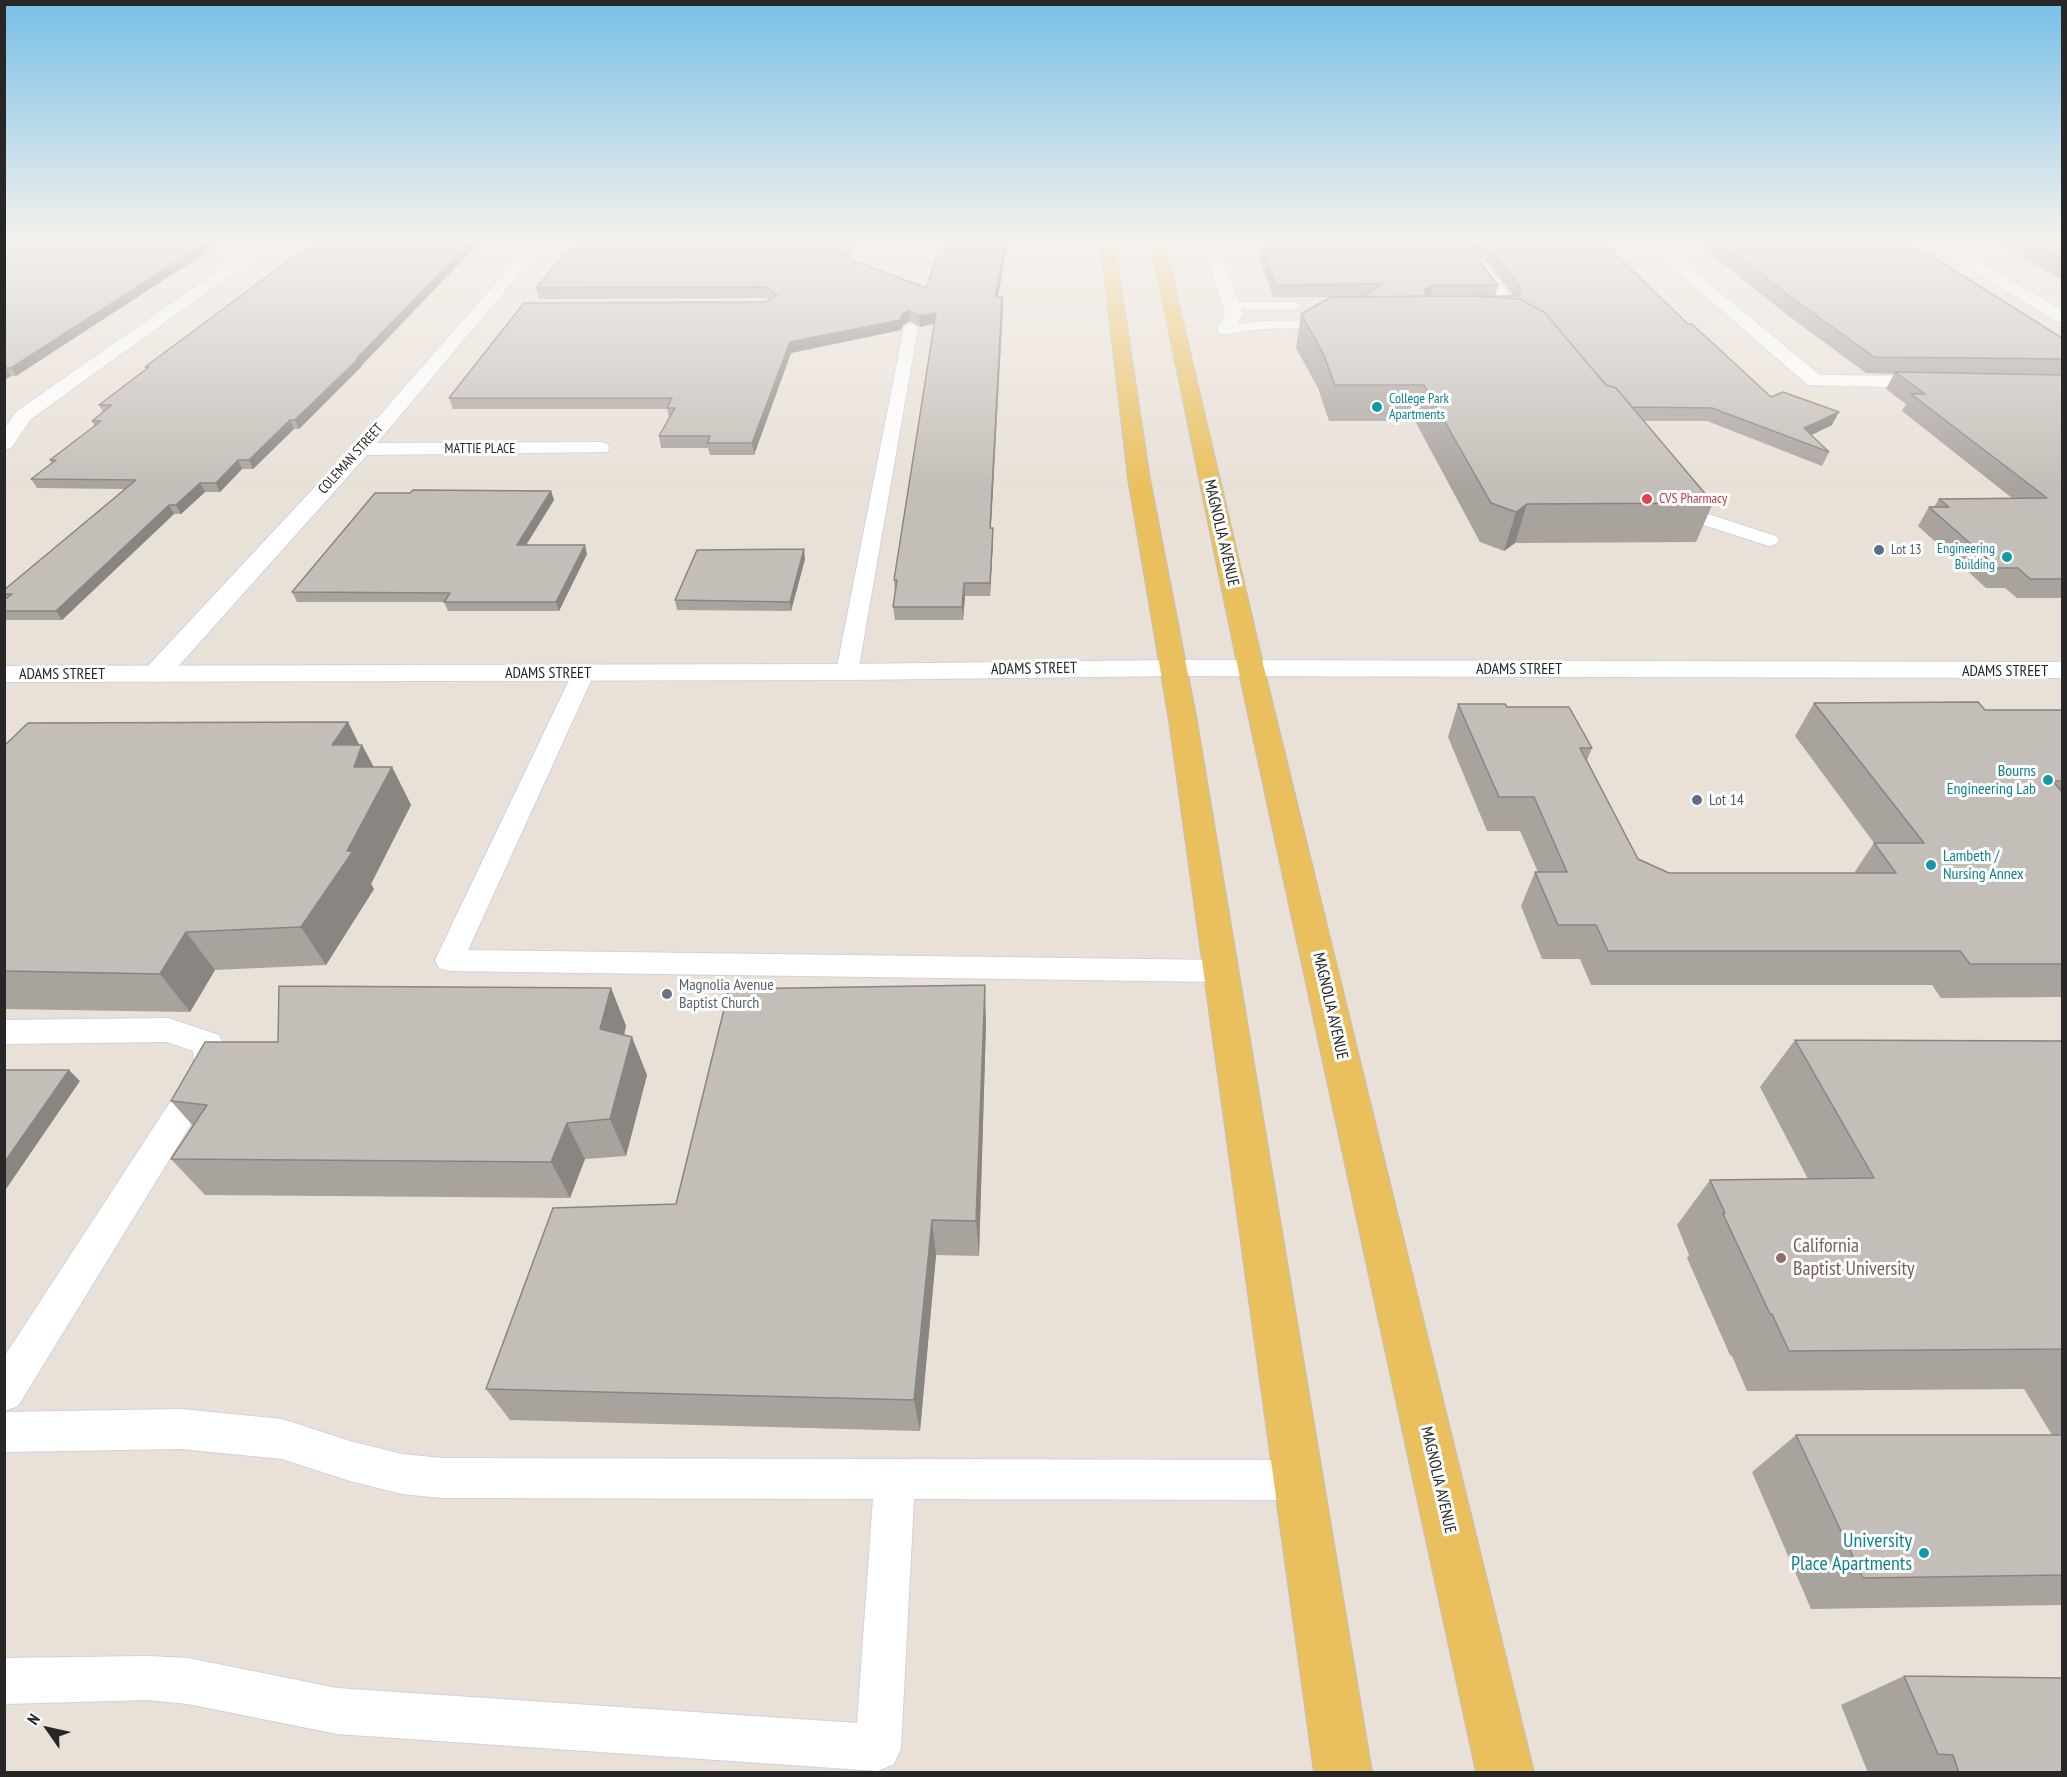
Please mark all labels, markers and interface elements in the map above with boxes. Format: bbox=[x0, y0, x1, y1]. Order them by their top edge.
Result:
place label: College Park Apartments bbox=[1389, 391, 1449, 424]
marker: College Park Apartments bbox=[1370, 400, 1384, 414]
street label: COLEMAN STREET bbox=[315, 420, 387, 498]
street label: MATTIE PLACE bbox=[445, 441, 515, 457]
street label: MAGNOLIA AVENUE bbox=[1199, 478, 1243, 588]
place label: CVS Pharmacy bbox=[1659, 491, 1727, 507]
marker: CVS Pharmacy bbox=[1640, 492, 1654, 506]
place label: Engineering Building bbox=[1937, 541, 1995, 574]
place label: Lot 13 bbox=[1891, 542, 1922, 558]
marker: Lot 13 bbox=[1872, 543, 1886, 557]
marker: Engineering Building bbox=[2000, 550, 2014, 564]
street label: ADAMS STREET bbox=[991, 659, 1077, 679]
street label: ADAMS STREET bbox=[1476, 659, 1562, 679]
street label: ADAMS STREET bbox=[1962, 661, 2048, 681]
street label: ADAMS STREET bbox=[505, 663, 591, 683]
street label: ADAMS STREET bbox=[19, 664, 105, 684]
place label: Bourns Engineering Lab bbox=[1947, 761, 2036, 799]
marker: Bourns Engineering Lab bbox=[2041, 773, 2055, 787]
place label: Lot 14 bbox=[1709, 790, 1744, 810]
marker: Lot 14 bbox=[1690, 793, 1704, 807]
place label: Lambeth / Nursing Annex bbox=[1943, 846, 2024, 884]
marker: Lambeth / Nursing Annex bbox=[1924, 858, 1938, 872]
street label: MAGNOLIA AVENUE bbox=[1308, 951, 1352, 1061]
place label: Magnolia Avenue Baptist Church bbox=[679, 975, 774, 1013]
marker: Magnolia Avenue Baptist Church bbox=[660, 987, 674, 1001]
place label: California Baptist University bbox=[1793, 1234, 1914, 1281]
marker: California Baptist University bbox=[1774, 1251, 1788, 1265]
street label: MAGNOLIA AVENUE bbox=[1416, 1425, 1460, 1535]
place label: University Place Apartments bbox=[1791, 1529, 1912, 1576]
marker: University Place Apartments bbox=[1917, 1546, 1931, 1560]
north arrow bbox=[18, 1699, 78, 1759]
text: N bbox=[22, 1710, 44, 1728]

